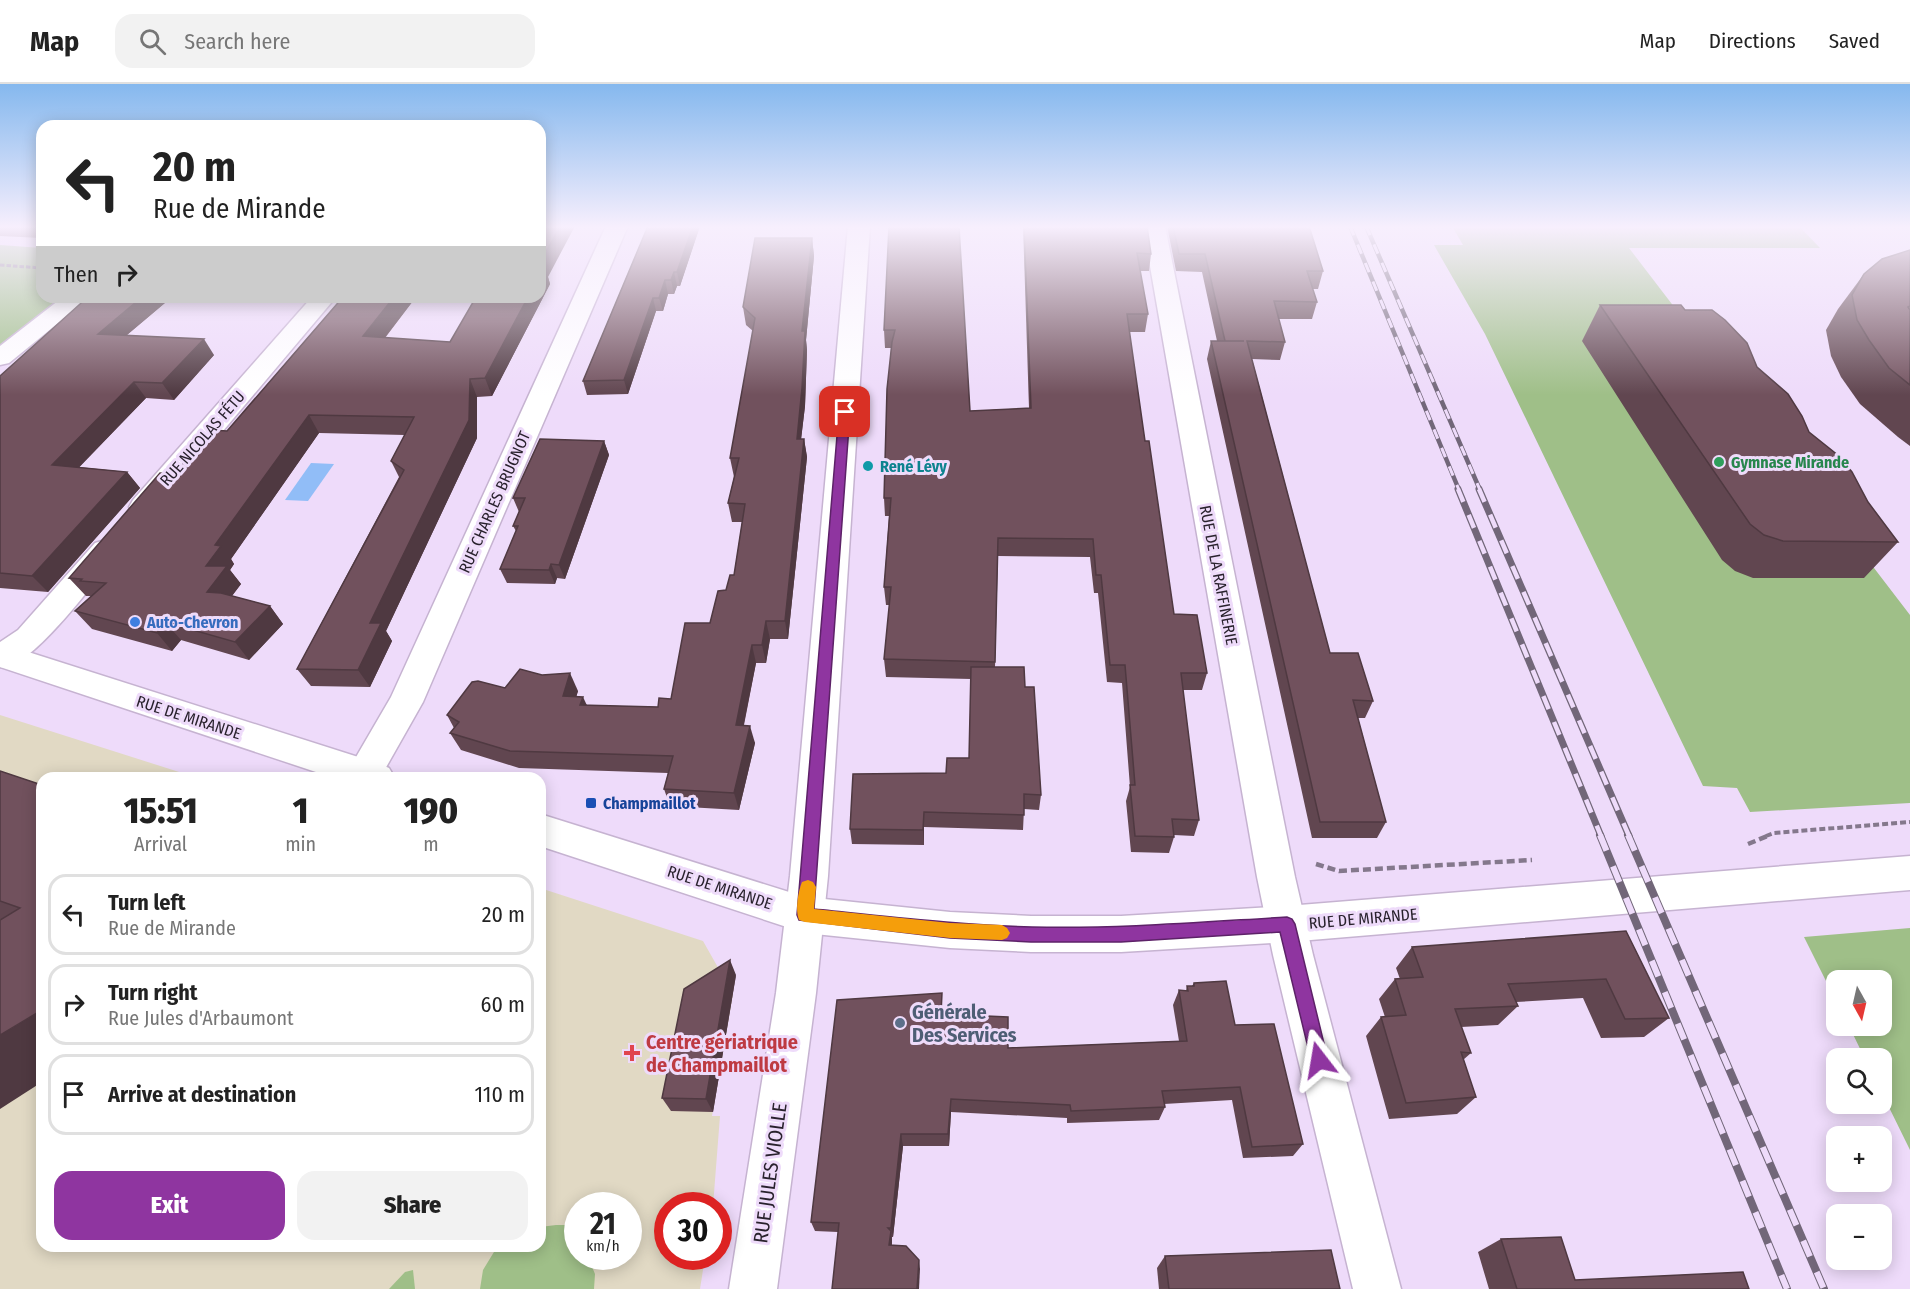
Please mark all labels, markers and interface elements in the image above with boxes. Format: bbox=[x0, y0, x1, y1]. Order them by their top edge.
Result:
search box bbox=[115, 14, 535, 68]
text: Map bbox=[30, 25, 79, 58]
icon: search bbox=[136, 25, 169, 58]
text: Search here bbox=[184, 28, 290, 55]
text: Map bbox=[1639, 28, 1676, 54]
text: Directions bbox=[1709, 28, 1796, 54]
text: Saved bbox=[1829, 28, 1880, 54]
text: 20 m bbox=[153, 142, 236, 192]
icon: left bbox=[54, 144, 132, 222]
text: Rue de Mirande bbox=[153, 193, 326, 225]
icon: right bbox=[110, 258, 143, 291]
text: Then bbox=[54, 261, 98, 288]
pin bbox=[819, 386, 870, 437]
street label: RUE NICOLAS FÉTU bbox=[156, 387, 249, 490]
icon: arrive bbox=[828, 395, 861, 428]
street label: RUE CHARLES BRUGNOT bbox=[455, 428, 534, 576]
place label: Gymnase Mirande bbox=[1731, 453, 1849, 472]
marker: Gymnase Mirande bbox=[1712, 455, 1726, 469]
place label: René Lévy bbox=[880, 457, 947, 476]
marker: René Lévy bbox=[861, 459, 875, 473]
street label: RUE DE LA RAFFINERIE bbox=[1196, 504, 1241, 647]
place label: Auto-Chevron bbox=[146, 613, 238, 632]
marker: Auto-Chevron bbox=[128, 615, 142, 629]
street label: RUE DE MIRANDE bbox=[134, 692, 244, 743]
text: 15:51 bbox=[124, 789, 198, 833]
text: 1 bbox=[293, 789, 308, 833]
text: 190 bbox=[404, 789, 458, 833]
place label: Champmaillot bbox=[603, 794, 696, 813]
marker: Champmaillot bbox=[584, 796, 598, 810]
text: Arrival bbox=[134, 832, 187, 856]
text: min bbox=[285, 832, 316, 856]
text: m bbox=[423, 832, 439, 856]
street label: RUE DE MIRANDE bbox=[665, 862, 775, 913]
text: Turn left bbox=[108, 889, 186, 916]
icon: left bbox=[57, 898, 90, 931]
text: 20 m bbox=[482, 901, 525, 928]
street label: RUE DE MIRANDE bbox=[1308, 904, 1418, 933]
text: Rue de Mirande bbox=[108, 916, 236, 940]
north arrow bbox=[1826, 970, 1892, 1036]
map controls bbox=[1826, 970, 1892, 1270]
text: Turn right bbox=[108, 979, 197, 1006]
icon: right bbox=[57, 988, 90, 1021]
text: 60 m bbox=[481, 991, 525, 1018]
place label: Générale Des Services bbox=[912, 1000, 1017, 1047]
text: Rue Jules d'Arbaumont bbox=[108, 1006, 294, 1030]
marker: Générale Des Services bbox=[893, 1016, 907, 1030]
position arrow bbox=[1287, 1028, 1351, 1092]
place label: Centre gériatrique de Champmaillot bbox=[646, 1030, 798, 1077]
marker: Centre gériatrique de Champmaillot bbox=[623, 1044, 641, 1062]
button: search bbox=[1826, 1048, 1892, 1114]
icon: arrive bbox=[57, 1078, 90, 1111]
text: Arrive at destination bbox=[108, 1081, 296, 1108]
text: 110 m bbox=[475, 1081, 525, 1108]
street label: RUE JULES VIOLLE bbox=[748, 1101, 792, 1245]
button: + bbox=[1826, 1126, 1892, 1192]
button: Exit bbox=[54, 1171, 285, 1240]
button: Share bbox=[297, 1171, 528, 1240]
speed limit sign: 30 bbox=[654, 1192, 732, 1270]
button: − bbox=[1826, 1204, 1892, 1270]
text: 21 bbox=[590, 1206, 616, 1242]
text: km/h bbox=[586, 1237, 620, 1255]

